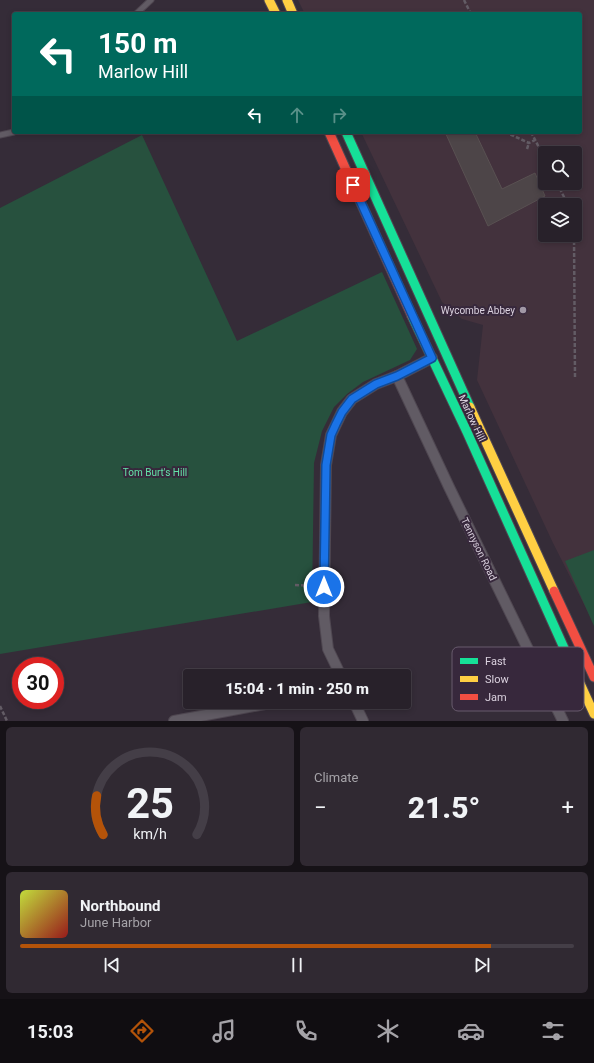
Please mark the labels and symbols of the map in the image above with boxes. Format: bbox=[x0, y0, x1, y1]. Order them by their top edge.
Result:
pin bbox=[336, 168, 370, 202]
place label: Wycombe Abbey bbox=[441, 305, 515, 316]
marker: Wycombe Abbey bbox=[518, 305, 528, 315]
street label: Marlow Hill bbox=[456, 393, 488, 443]
park label: Tom Burt's Hill bbox=[123, 467, 187, 478]
street label: Tennyson Road bbox=[459, 516, 499, 582]
position arrow bbox=[303, 566, 345, 608]
legend bbox=[452, 647, 584, 711]
text: Fast bbox=[485, 655, 507, 668]
speed limit sign: 30 bbox=[12, 657, 64, 709]
text: Slow bbox=[485, 673, 509, 686]
text: Jam bbox=[485, 691, 507, 704]

